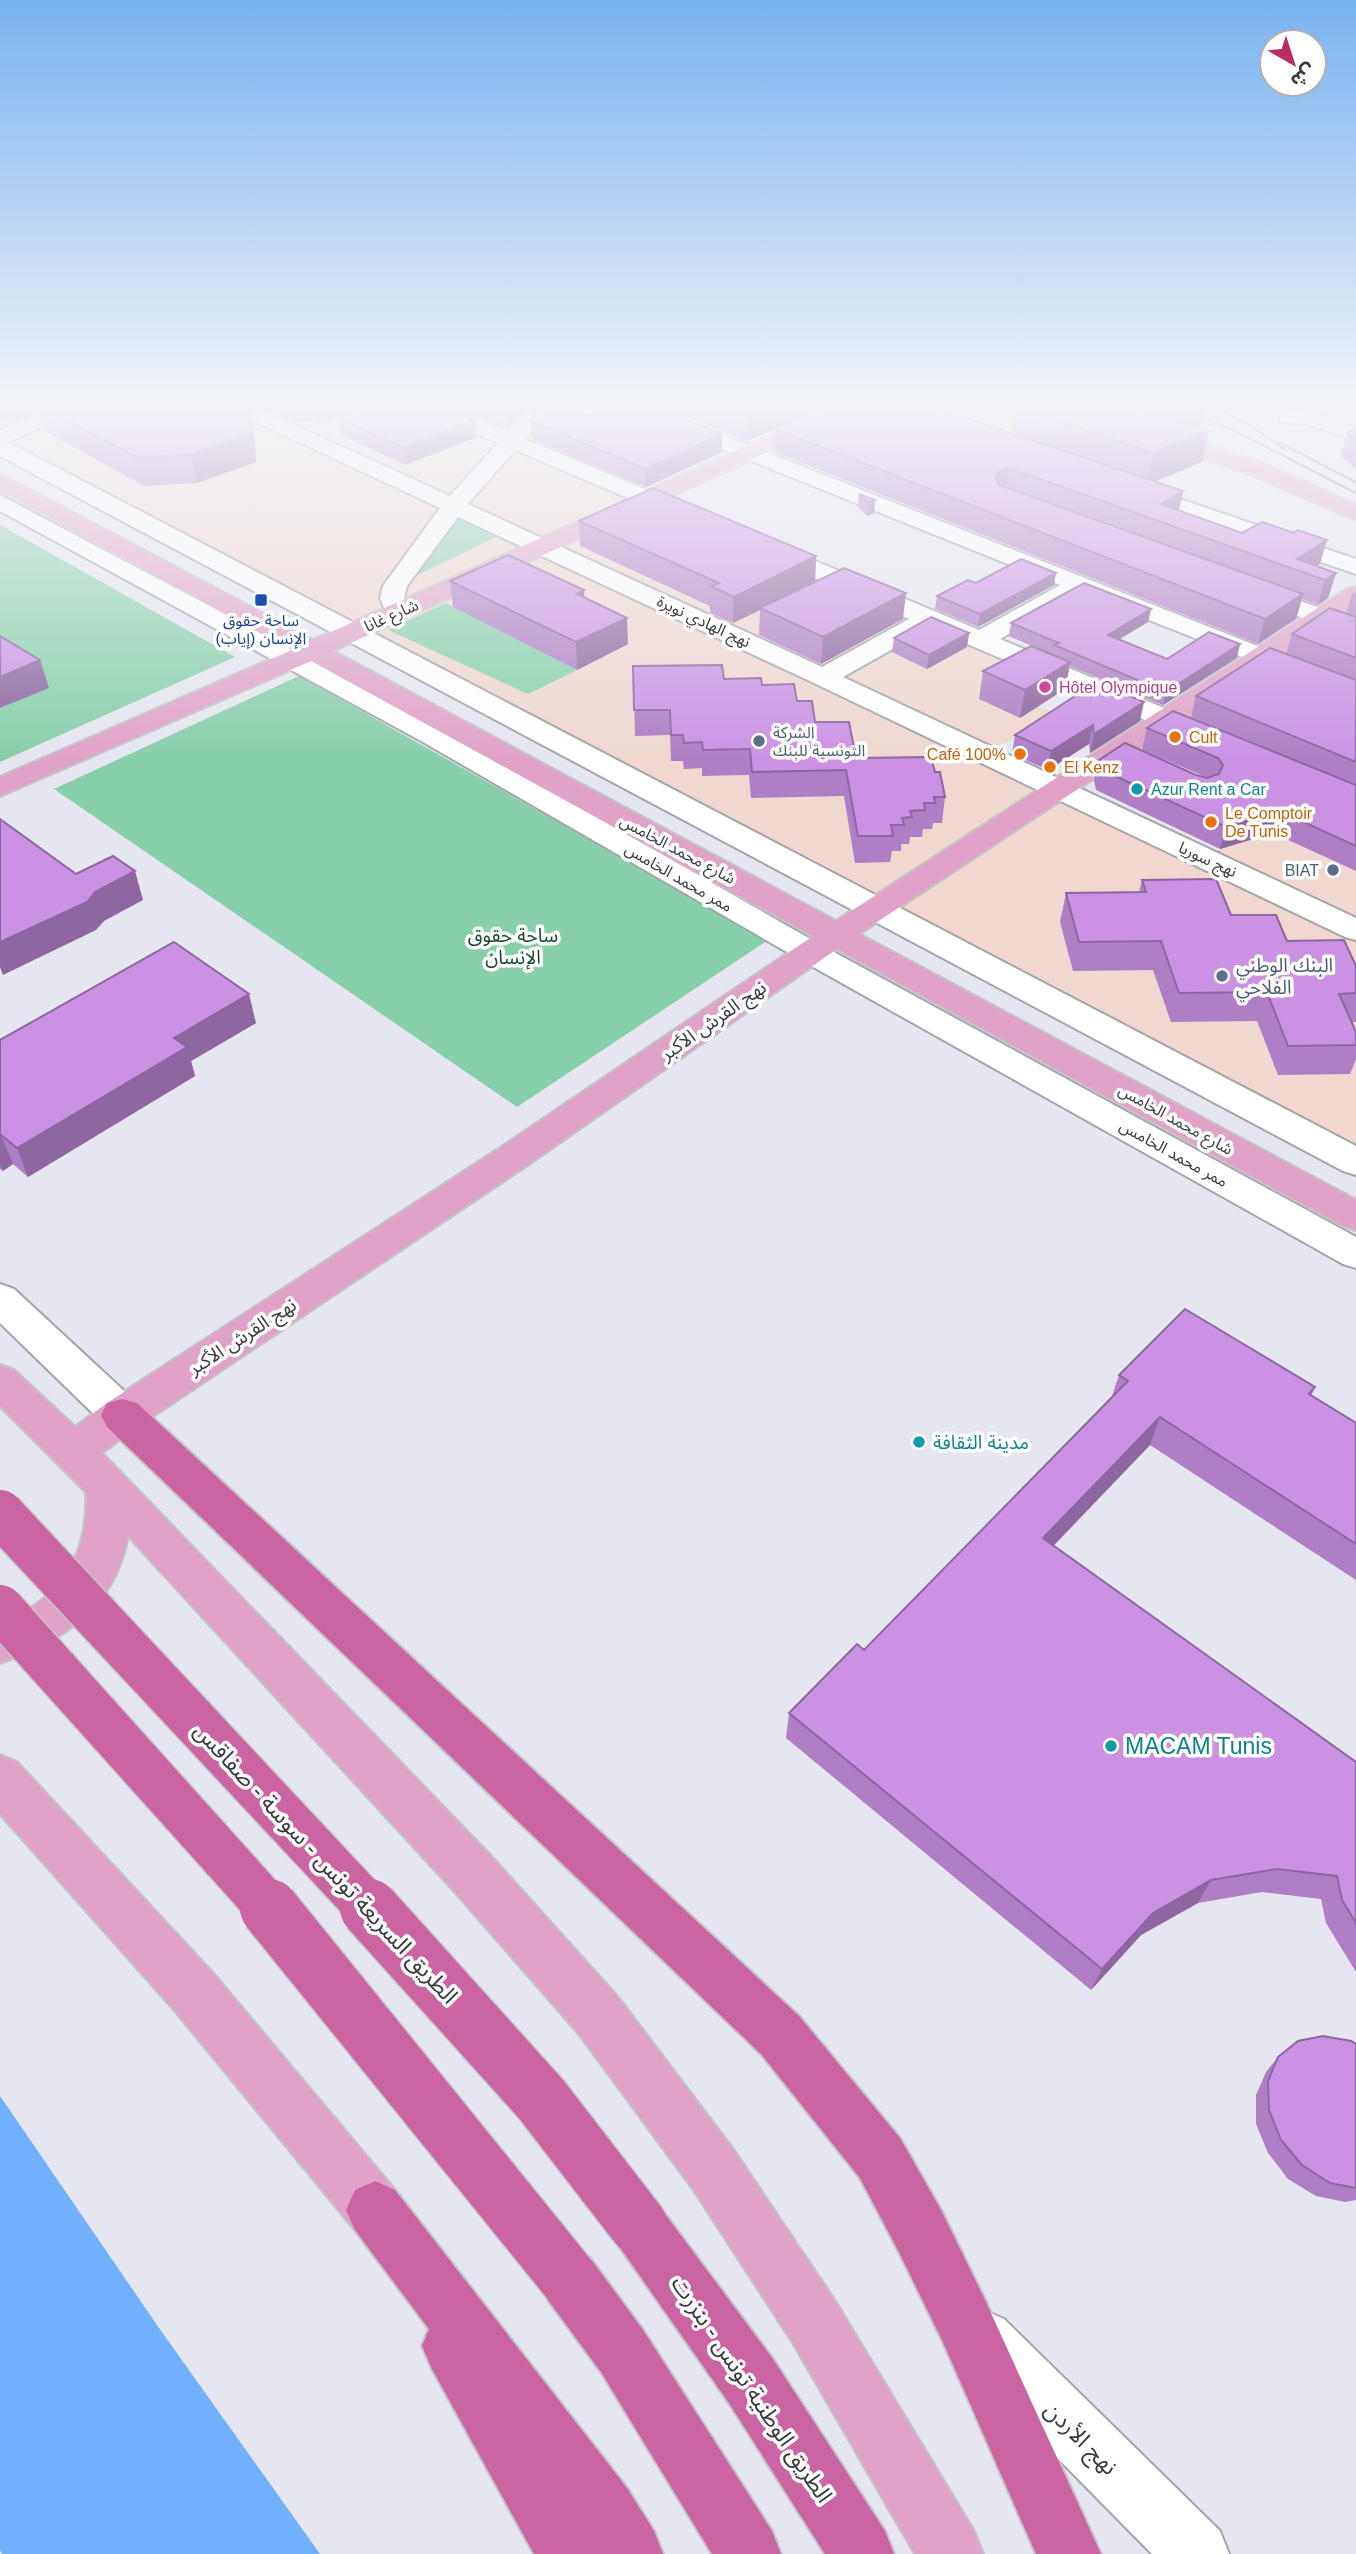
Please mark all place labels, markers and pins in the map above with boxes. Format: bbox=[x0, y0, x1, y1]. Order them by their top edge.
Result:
marker: ساحة حقوق الإنسان (إياب) bbox=[253, 592, 269, 608]
place label: ساحة حقوق الإنسان (إياب) bbox=[216, 612, 306, 649]
marker: Hôtel Olympique bbox=[1037, 679, 1053, 695]
place label: Hôtel Olympique bbox=[1059, 679, 1177, 696]
place label: الشركة التونسية للبنك bbox=[773, 724, 865, 760]
marker: Cult bbox=[1167, 729, 1183, 745]
place label: Cult bbox=[1189, 729, 1218, 746]
marker: الشركة التونسية للبنك bbox=[751, 733, 767, 749]
place label: Café 100% bbox=[927, 746, 1006, 763]
marker: Café 100% bbox=[1012, 746, 1028, 762]
marker: El Kenz bbox=[1042, 759, 1058, 775]
place label: El Kenz bbox=[1064, 759, 1119, 776]
marker: Azur Rent a Car bbox=[1129, 781, 1145, 797]
place label: Azur Rent a Car bbox=[1151, 781, 1266, 798]
place label: Le Comptoir De Tunis bbox=[1225, 805, 1313, 840]
marker: Le Comptoir De Tunis bbox=[1203, 814, 1219, 830]
place label: BIAT bbox=[1285, 862, 1319, 879]
marker: BIAT bbox=[1325, 862, 1341, 878]
place label: البنك الوطني الفلاحي bbox=[1236, 955, 1333, 1002]
marker: البنك الوطني الفلاحي bbox=[1214, 968, 1230, 984]
place label: مدينة الثقافة bbox=[933, 1432, 1029, 1453]
marker: مدينة الثقافة bbox=[911, 1434, 927, 1450]
place label: MACAM Tunis bbox=[1125, 1733, 1272, 1759]
marker: MACAM Tunis bbox=[1103, 1738, 1119, 1754]

